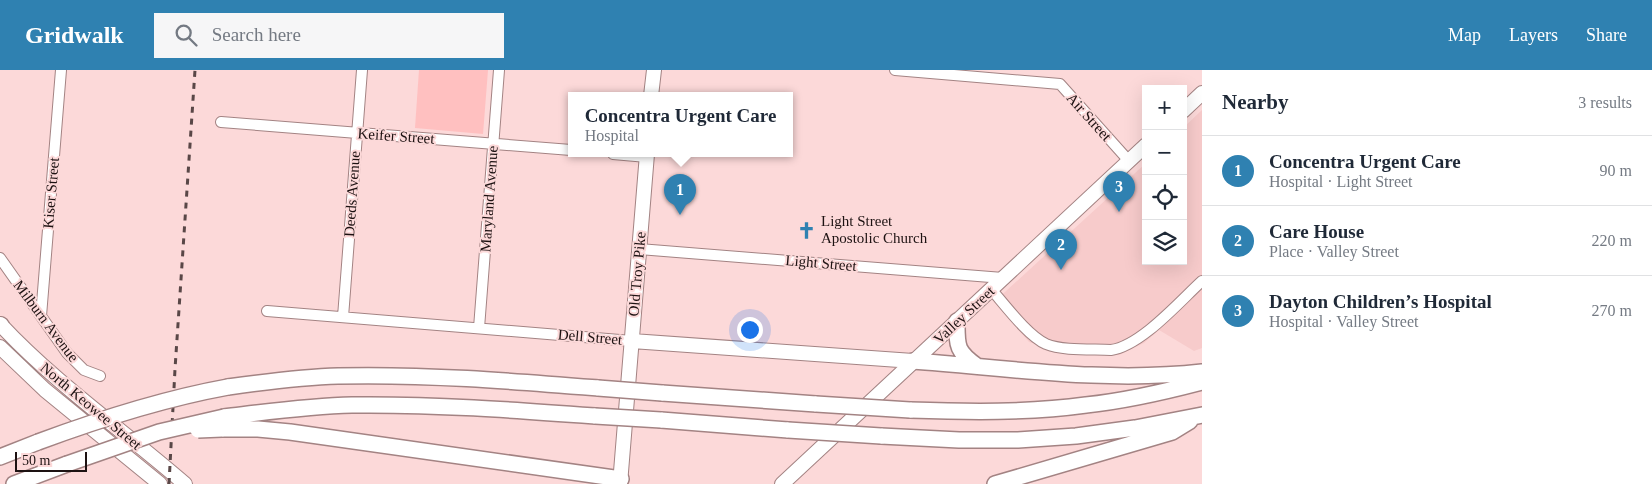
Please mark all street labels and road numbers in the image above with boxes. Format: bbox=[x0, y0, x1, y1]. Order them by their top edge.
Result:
street label: Air Street bbox=[1063, 90, 1115, 145]
street label: Keifer Street bbox=[357, 125, 436, 147]
street label: Maryland Avenue bbox=[477, 145, 501, 253]
street label: Deeds Avenue bbox=[341, 150, 363, 237]
street label: Kiser Street bbox=[40, 156, 62, 229]
street label: Old Troy Pike bbox=[625, 231, 649, 317]
street label: Light Street bbox=[785, 252, 858, 274]
street label: Milburn Avenue bbox=[10, 277, 82, 365]
street label: Valley Street bbox=[930, 282, 998, 347]
street label: Dell Street bbox=[557, 326, 624, 348]
street label: North Keowee Street bbox=[37, 359, 145, 453]

